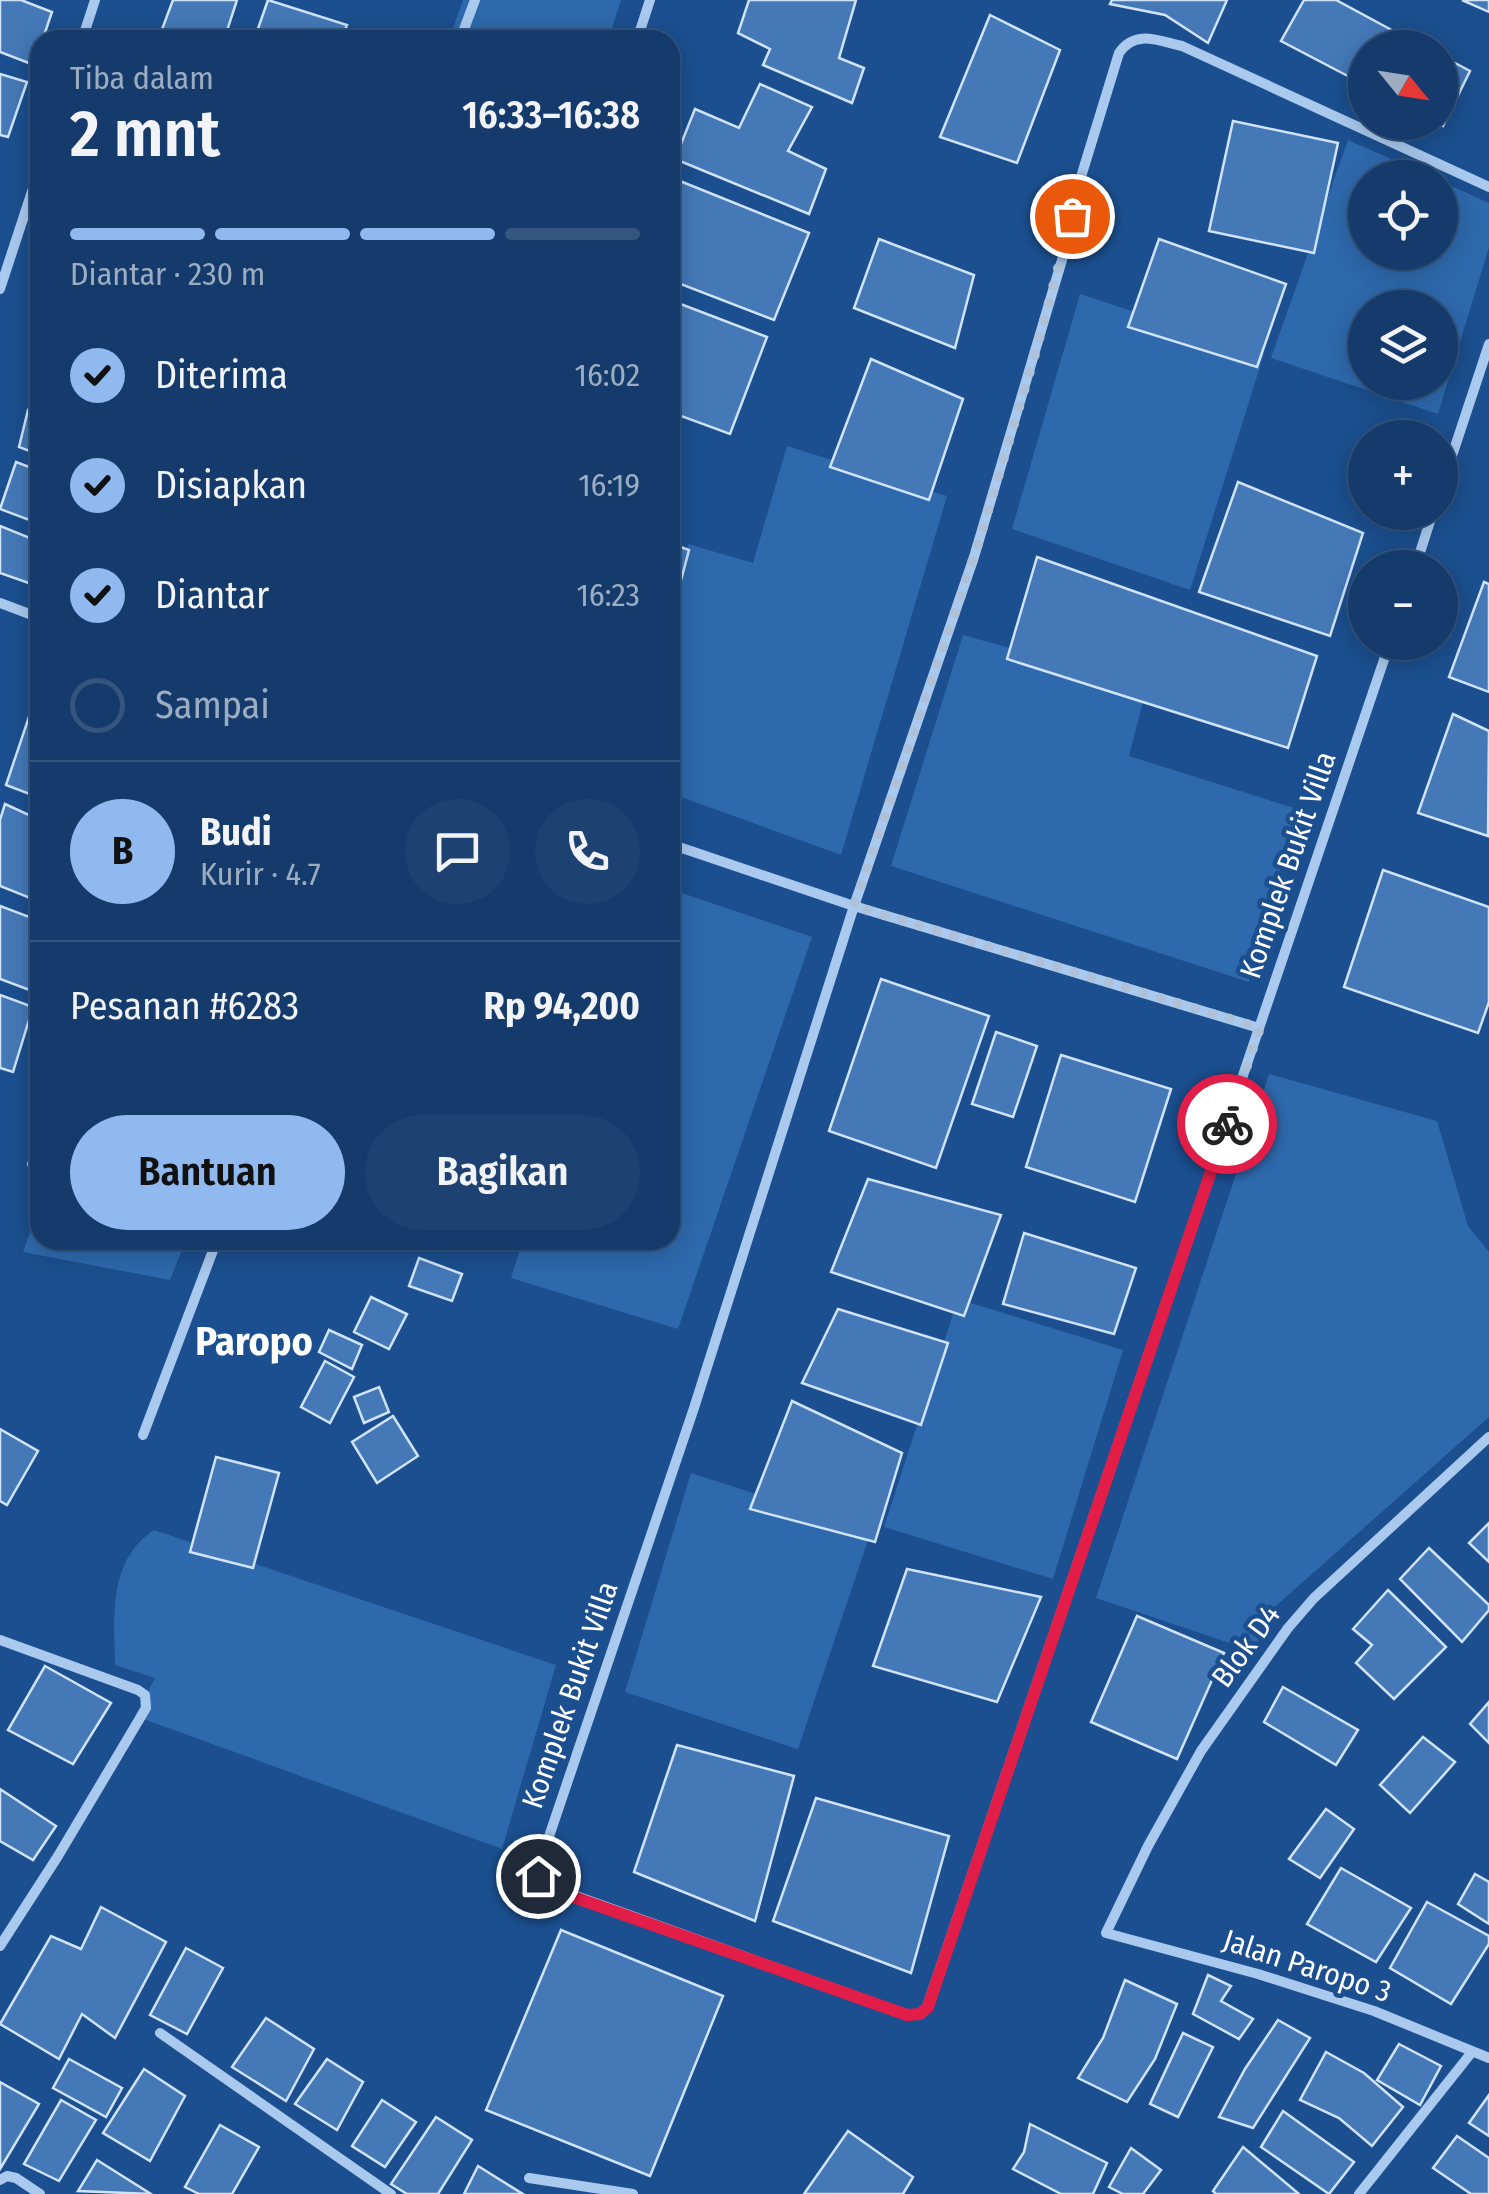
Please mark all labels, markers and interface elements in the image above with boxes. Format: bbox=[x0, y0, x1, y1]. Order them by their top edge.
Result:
north arrow bbox=[1348, 30, 1458, 140]
map controls bbox=[1348, 30, 1458, 660]
text: Tiba dalam bbox=[70, 59, 214, 97]
text: 16:33–16:38 bbox=[462, 92, 640, 138]
text: 2 mnt bbox=[70, 95, 220, 173]
button: locate bbox=[1348, 160, 1458, 270]
pin bbox=[1030, 174, 1115, 259]
icon: bag bbox=[1045, 189, 1100, 244]
text: Diantar · 230 m bbox=[70, 255, 265, 293]
button: layers bbox=[1348, 290, 1458, 400]
icon: check bbox=[70, 348, 125, 403]
text: Diterima bbox=[155, 352, 288, 398]
text: 16:02 bbox=[574, 356, 640, 394]
button: + bbox=[1348, 420, 1458, 530]
icon: check bbox=[70, 458, 125, 513]
text: Disiapkan bbox=[155, 462, 307, 508]
text: 16:19 bbox=[578, 466, 640, 504]
button: − bbox=[1348, 550, 1458, 660]
icon: check bbox=[70, 568, 125, 623]
text: Diantar bbox=[155, 572, 269, 618]
text: 16:23 bbox=[576, 576, 640, 614]
text: Sampai bbox=[155, 682, 270, 728]
street label: Komplek Bukit Villa bbox=[1232, 747, 1344, 983]
button: chat bbox=[405, 799, 510, 904]
button: phone bbox=[535, 799, 640, 904]
text: Budi bbox=[200, 809, 272, 855]
text: B bbox=[112, 828, 133, 874]
text: Kurir · 4.7 bbox=[200, 855, 321, 893]
text: Pesanan #6283 bbox=[70, 983, 299, 1029]
text: Rp 94,200 bbox=[484, 983, 640, 1029]
courier bbox=[1177, 1074, 1277, 1174]
icon: bike bbox=[1200, 1097, 1255, 1152]
button: Bantuan bbox=[70, 1115, 345, 1230]
button: Bagikan bbox=[365, 1115, 640, 1230]
district label: Paropo bbox=[195, 1318, 313, 1366]
street label: Komplek Bukit Villa bbox=[514, 1577, 626, 1813]
street label: Blok D4 bbox=[1204, 1598, 1288, 1694]
pin bbox=[496, 1834, 581, 1919]
icon: home bbox=[511, 1849, 566, 1904]
street label: Jalan Paropo 3 bbox=[1218, 1922, 1396, 2010]

